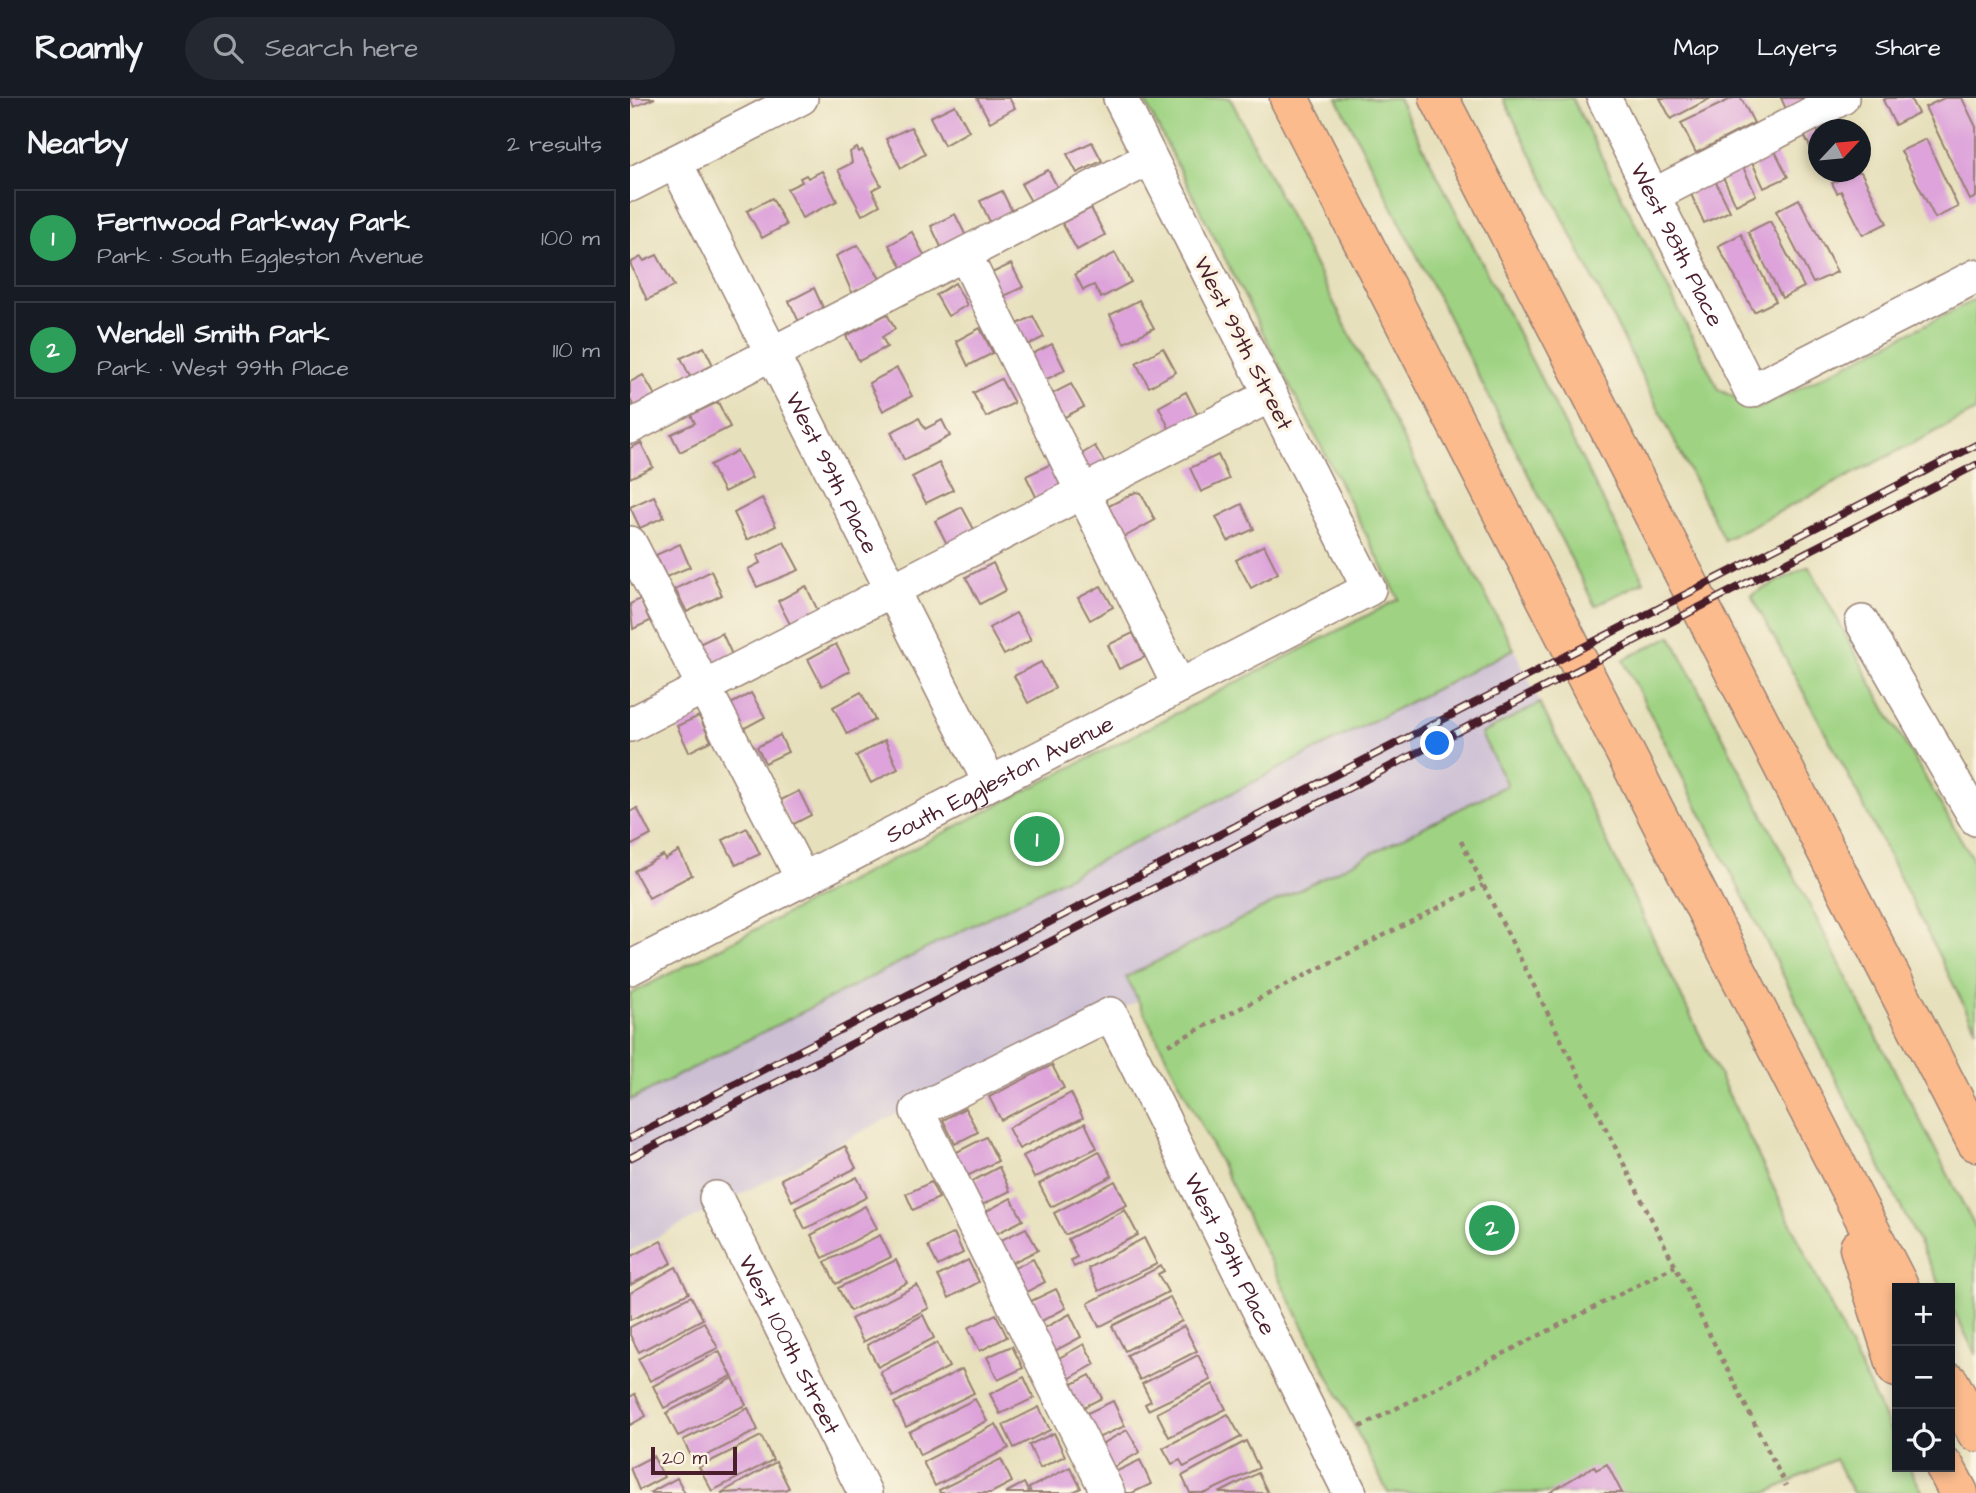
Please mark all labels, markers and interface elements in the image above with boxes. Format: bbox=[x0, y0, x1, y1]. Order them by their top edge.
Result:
search box bbox=[185, 17, 675, 80]
text: Roamly bbox=[35, 25, 143, 71]
icon: search bbox=[209, 29, 247, 67]
text: Search here bbox=[265, 30, 418, 66]
text: Map bbox=[1674, 31, 1719, 65]
text: Layers bbox=[1757, 31, 1837, 65]
text: Share bbox=[1875, 31, 1941, 65]
north arrow bbox=[1808, 119, 1871, 182]
text: Nearby bbox=[28, 123, 128, 165]
text: 2 results bbox=[507, 128, 602, 160]
street label: West 98th Place bbox=[1622, 158, 1731, 332]
text: Fernwood Parkway Park bbox=[97, 204, 410, 240]
text: 1 bbox=[52, 222, 54, 254]
text: 100 m bbox=[541, 222, 600, 254]
text: Park · South Eggleston Avenue bbox=[97, 240, 424, 272]
street label: West 99th Street bbox=[1185, 251, 1301, 437]
text: Wendell Smith Park bbox=[97, 316, 329, 352]
text: 2 bbox=[46, 334, 60, 366]
text: 110 m bbox=[552, 334, 600, 366]
text: Park · West 99th Place bbox=[97, 352, 349, 384]
street label: West 99th Place bbox=[777, 386, 886, 559]
street label: South Eggleston Avenue bbox=[880, 708, 1119, 851]
your location bbox=[1420, 726, 1454, 760]
pin: 1 bbox=[1014, 813, 1060, 865]
street label: West 99th Place bbox=[1176, 1168, 1284, 1341]
pin: 2 bbox=[1469, 1202, 1515, 1254]
street label: West 100th Street bbox=[730, 1250, 848, 1441]
map controls bbox=[1892, 1283, 1955, 1472]
button: + bbox=[1892, 1283, 1955, 1346]
button: − bbox=[1892, 1346, 1955, 1409]
button: locate bbox=[1892, 1409, 1955, 1472]
scale bar bbox=[651, 1444, 737, 1476]
text: 20 m bbox=[662, 1445, 707, 1472]

